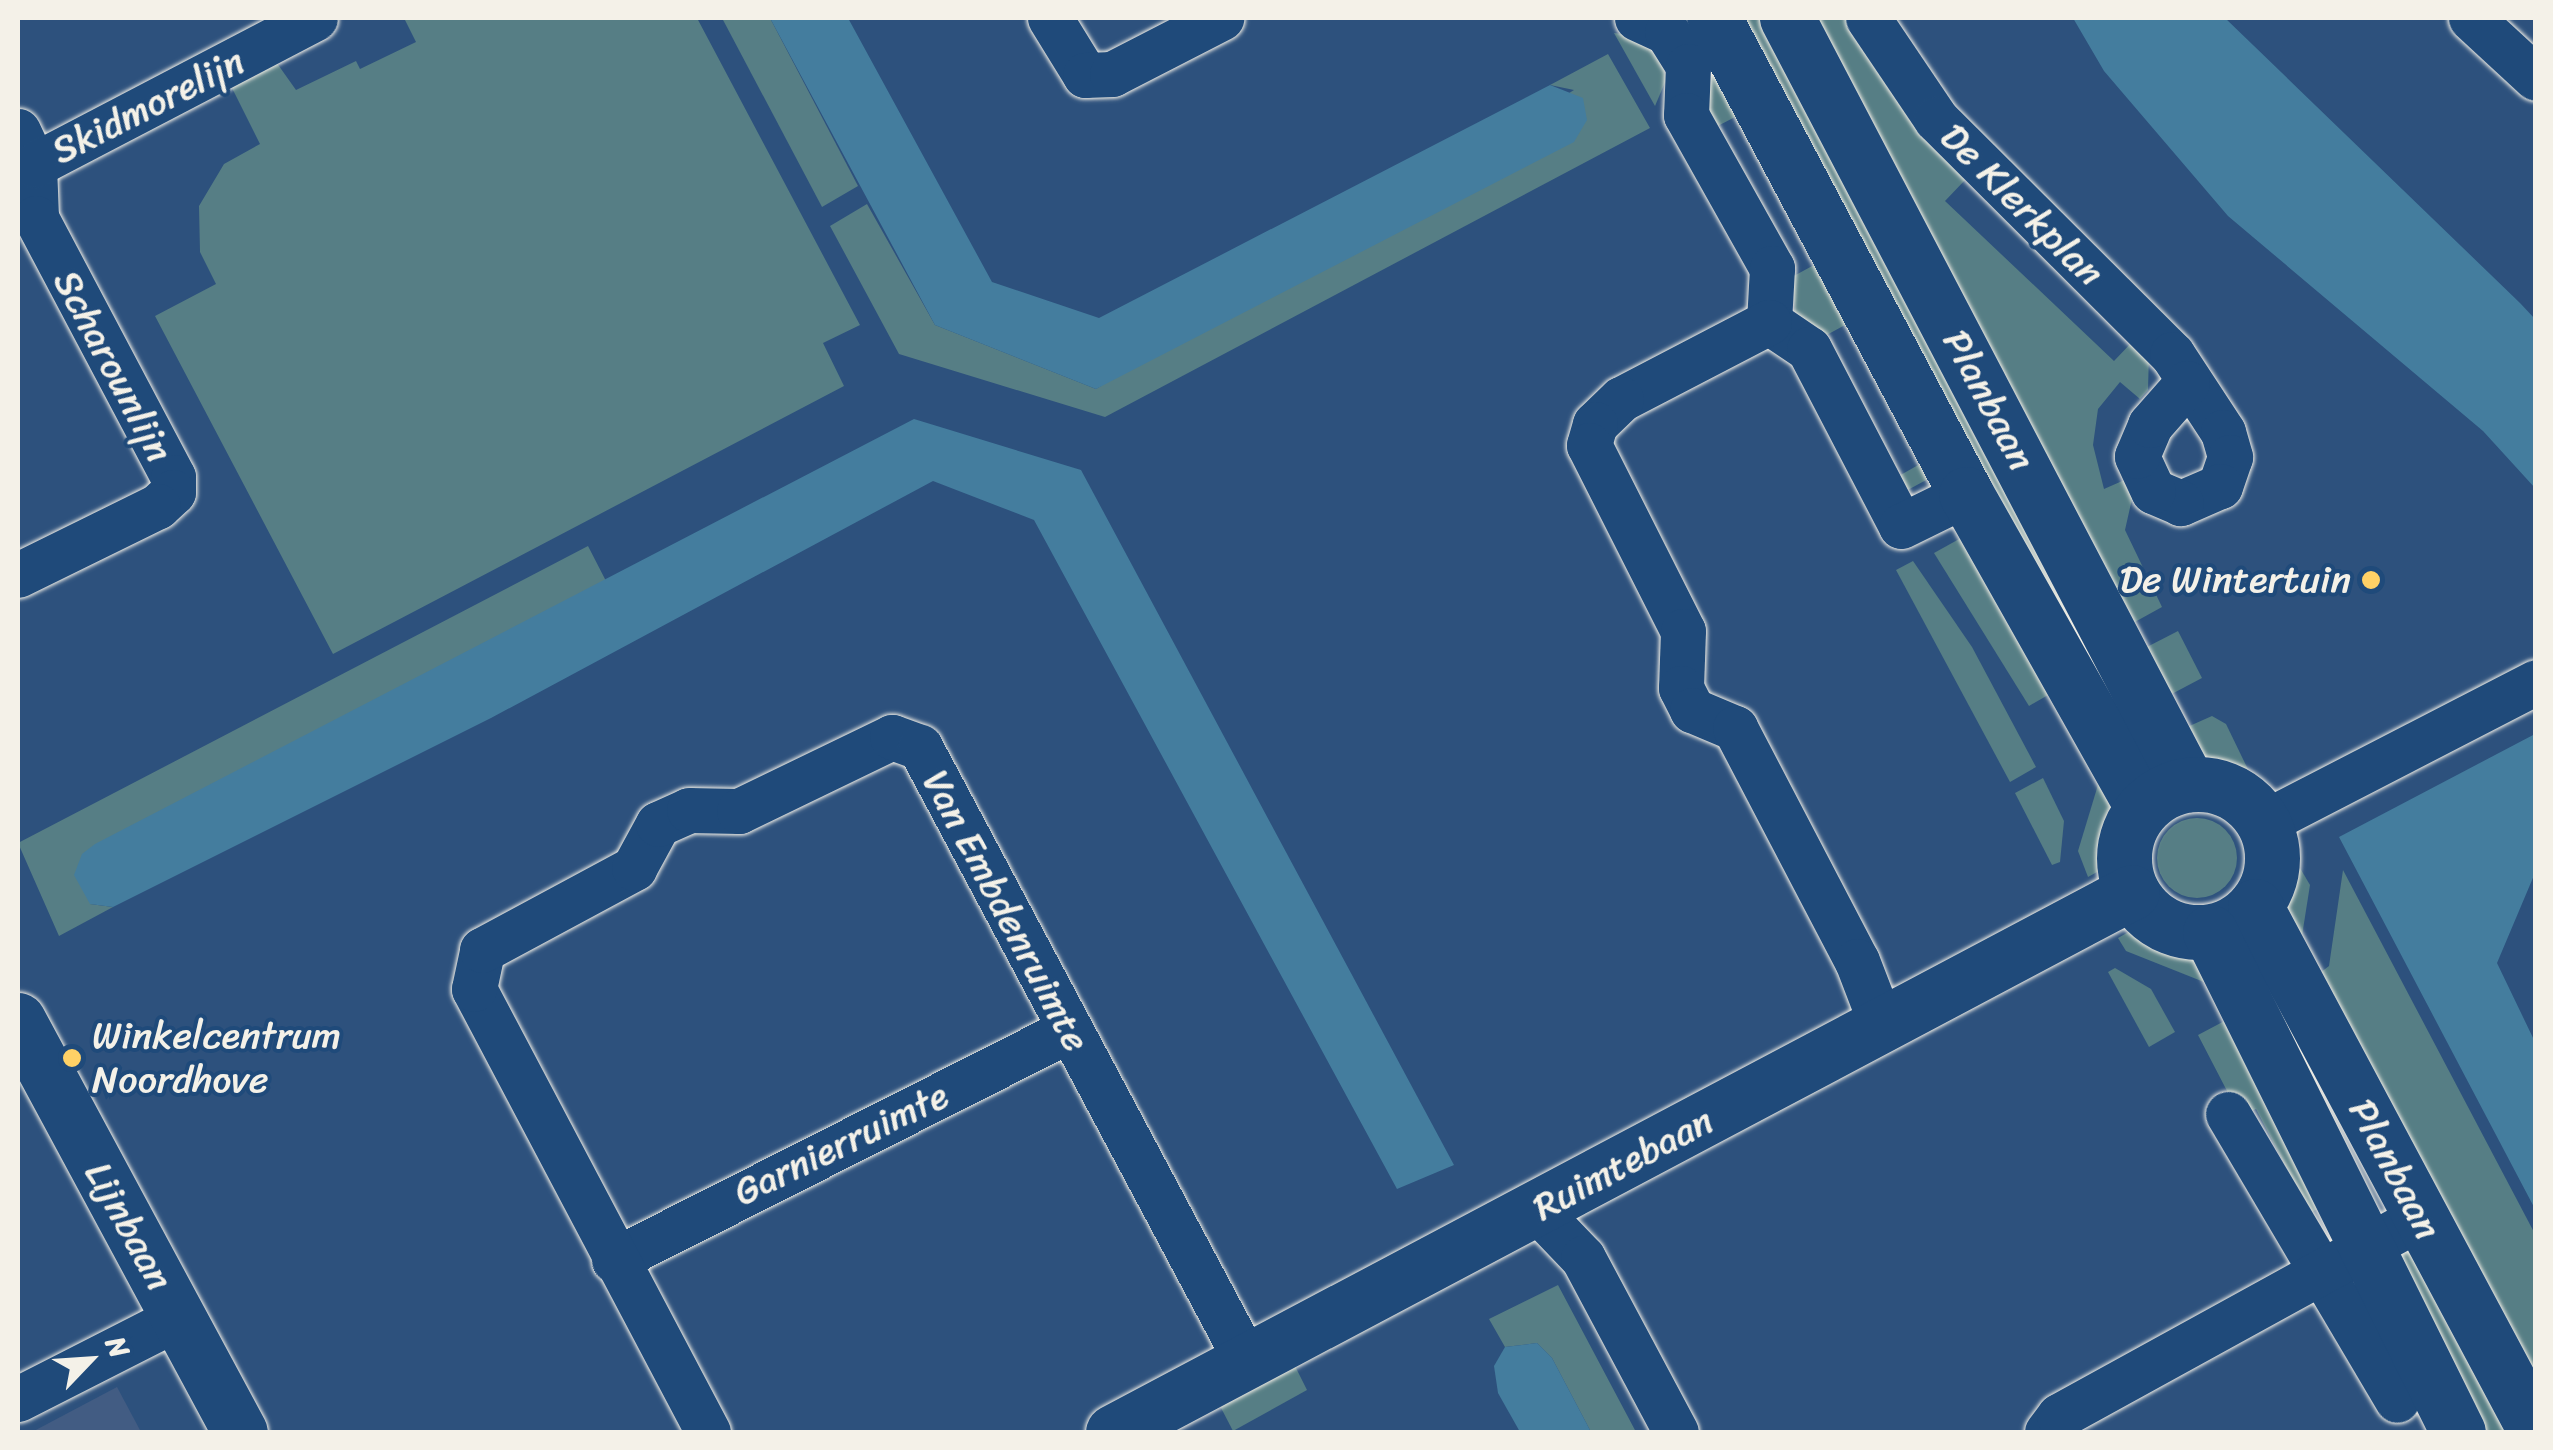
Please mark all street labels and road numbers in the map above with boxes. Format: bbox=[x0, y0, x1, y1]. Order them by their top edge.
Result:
street label: Skidmorelijn bbox=[44, 38, 252, 174]
street label: De Klerkplan bbox=[1931, 114, 2113, 296]
street label: Scharounlijn bbox=[43, 262, 183, 470]
street label: Planbaan bbox=[1933, 322, 2045, 478]
street label: Van Embdenruimte bbox=[913, 763, 1099, 1059]
street label: Garnierruimte bbox=[727, 1073, 955, 1215]
street label: Planbaan bbox=[2339, 1091, 2451, 1247]
street label: Ruimtebaan bbox=[1525, 1098, 1721, 1230]
street label: Lijnbaan bbox=[75, 1154, 183, 1298]

